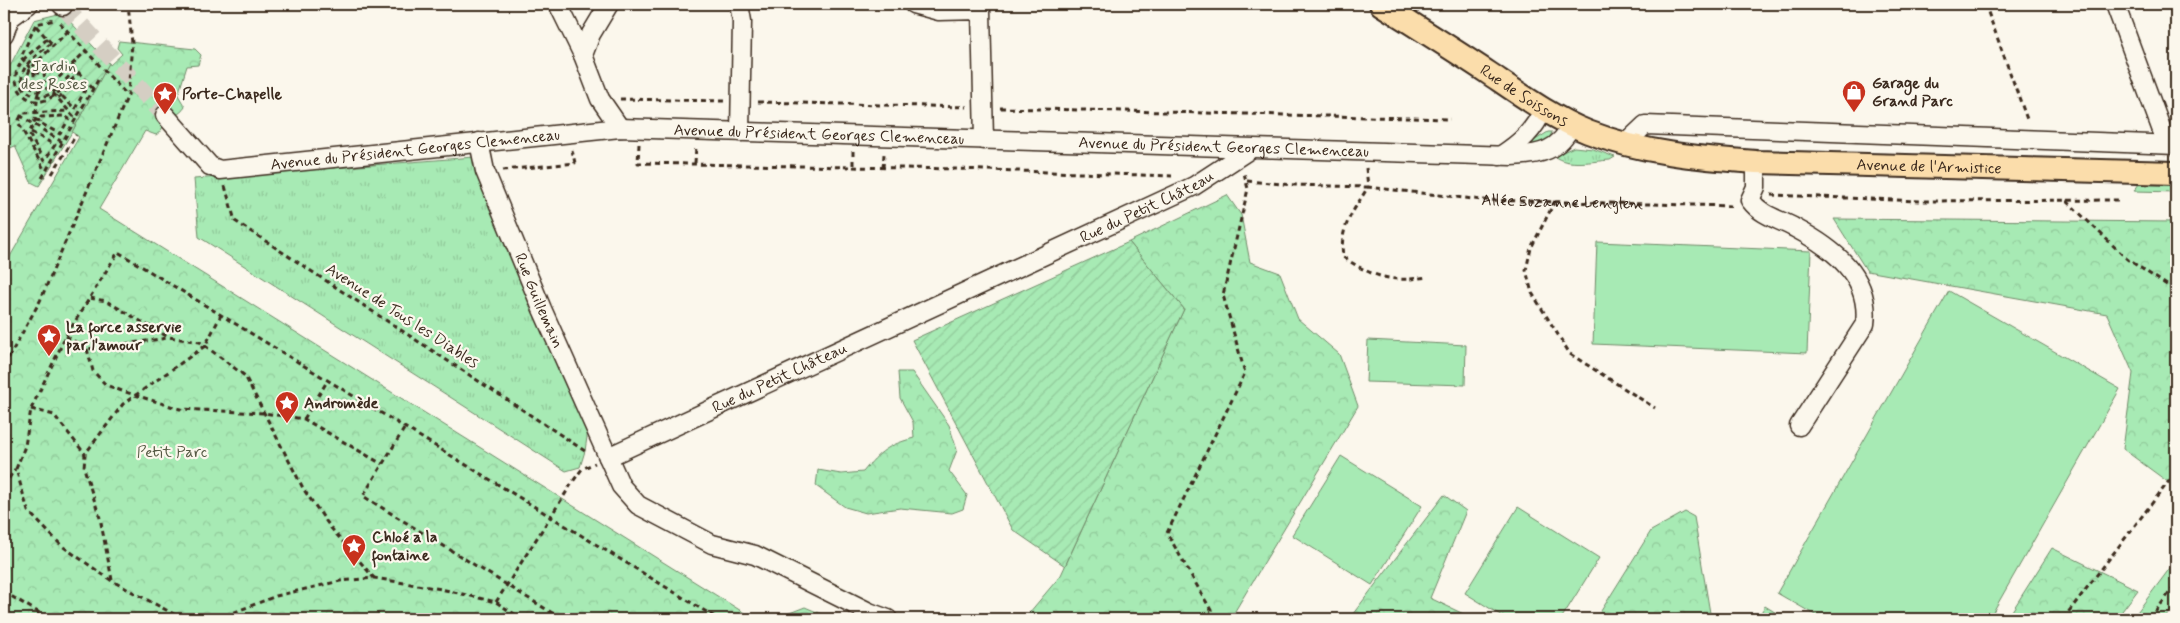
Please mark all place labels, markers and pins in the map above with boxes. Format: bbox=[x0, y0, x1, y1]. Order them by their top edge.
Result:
place label: Garage du Grand Parc bbox=[1872, 73, 1953, 112]
shop icon: Garage du Grand Parc bbox=[1841, 79, 1867, 113]
place icon: Porte-Chapelle bbox=[152, 81, 178, 115]
place label: Porte-Chapelle bbox=[182, 84, 282, 105]
place label: La force asservie par l'amour bbox=[66, 317, 182, 356]
place icon: La force asservie par l'amour bbox=[36, 323, 62, 357]
place icon: Andromède bbox=[274, 390, 300, 424]
place label: Andromède bbox=[304, 393, 379, 414]
place label: Chloé a la fontaine bbox=[371, 527, 438, 568]
place icon: Chloé a la fontaine bbox=[341, 533, 367, 567]

